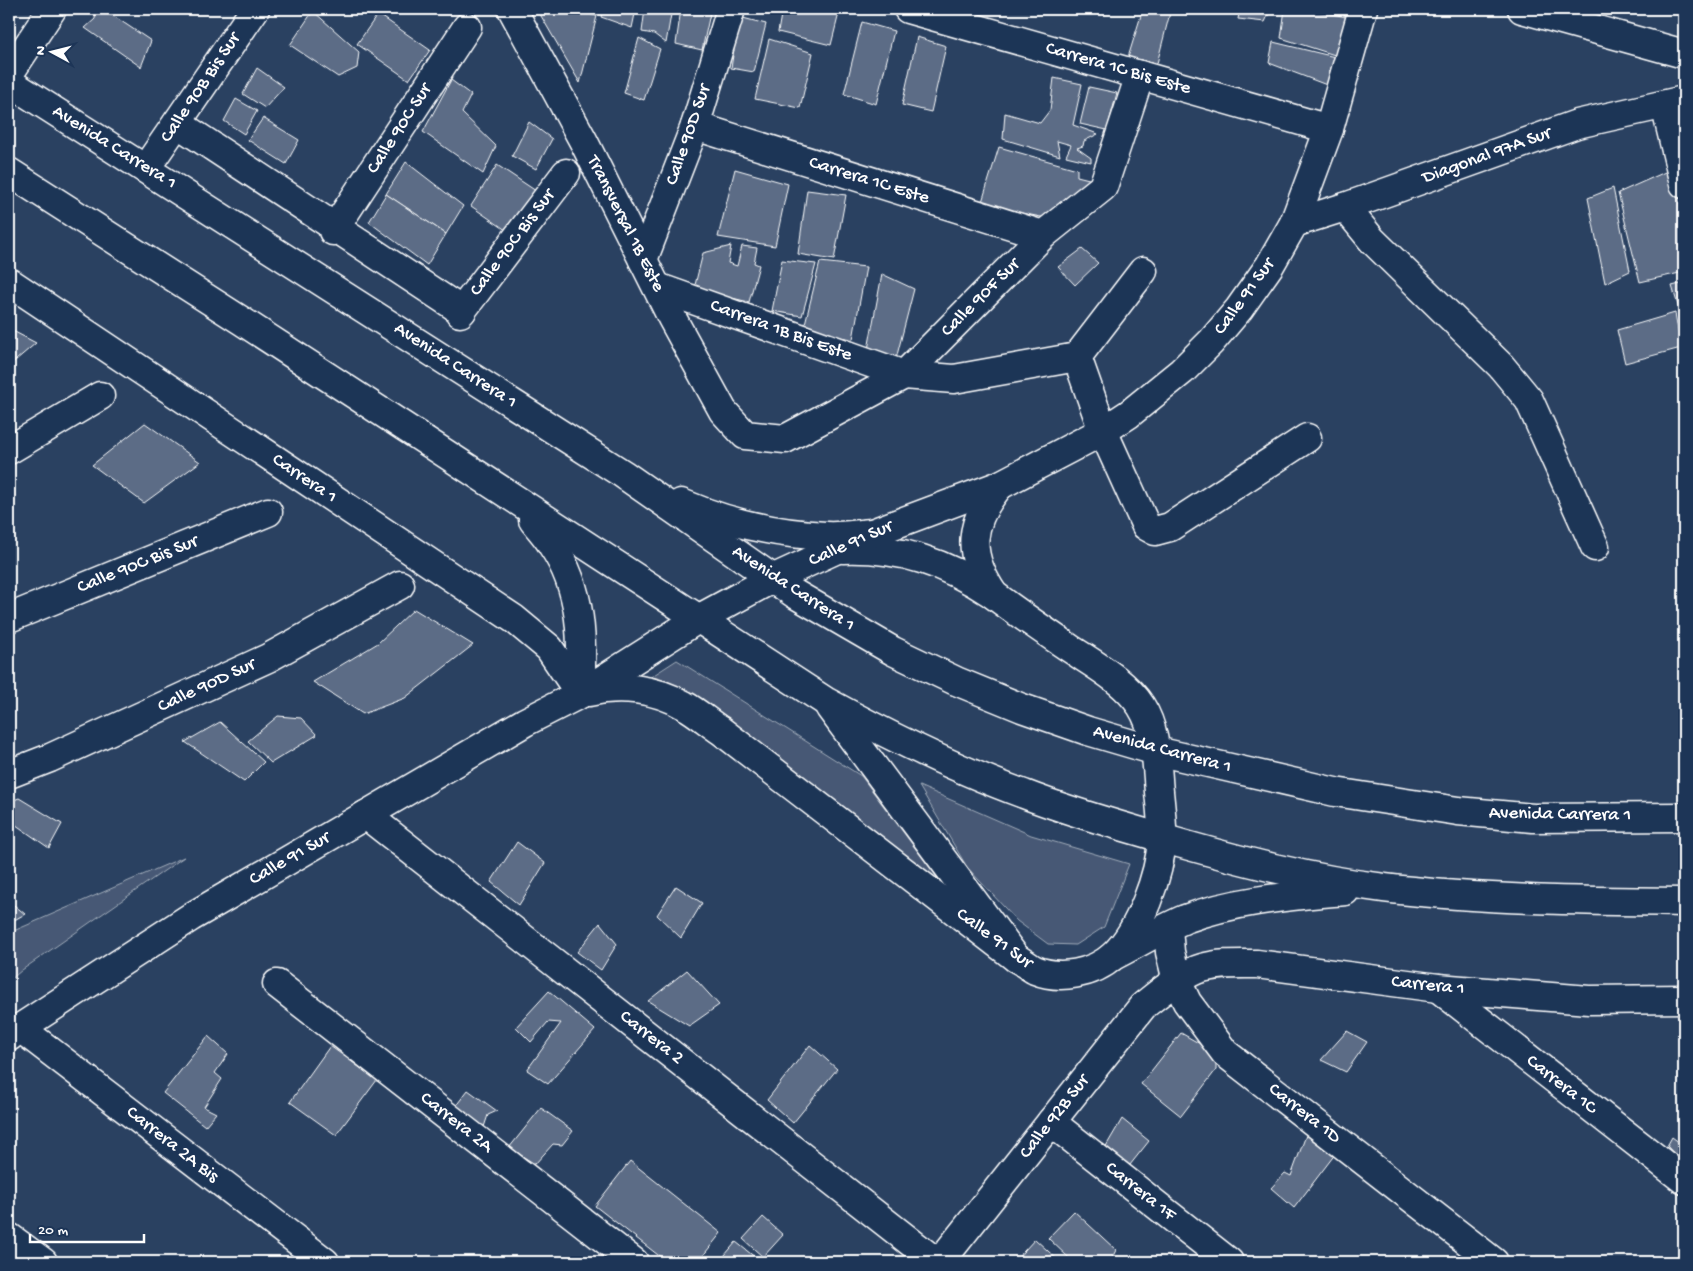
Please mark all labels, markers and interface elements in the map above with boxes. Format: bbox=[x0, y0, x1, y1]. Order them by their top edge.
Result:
street label: Calle 90B Bis Sur bbox=[156, 27, 248, 147]
north arrow bbox=[28, 28, 78, 78]
street label: Carrera 1C Bis Este bbox=[1043, 37, 1193, 101]
text: N bbox=[33, 45, 51, 56]
street label: Calle 90C Sur bbox=[362, 78, 439, 178]
street label: Calle 90D Sur bbox=[661, 79, 718, 188]
street label: Avenida Carrera 1 bbox=[48, 101, 180, 195]
street label: Diagonal 97A Sur bbox=[1418, 121, 1557, 191]
street label: Transversal 1B Este bbox=[580, 151, 669, 296]
street label: Carrera 1C Este bbox=[806, 152, 932, 210]
street label: Calle 90C Bis Sur bbox=[465, 183, 562, 301]
street label: Calle 90F Sur bbox=[937, 252, 1027, 342]
street label: Calle 91 Sur bbox=[1209, 252, 1282, 340]
street label: Carrera 1B Bis Este bbox=[707, 295, 855, 367]
street label: Avenida Carrera 1 bbox=[389, 318, 521, 414]
street label: Carrera 1 bbox=[267, 449, 341, 509]
street label: Calle 91 Sur bbox=[805, 514, 899, 573]
street label: Calle 90C Bis Sur bbox=[74, 529, 204, 600]
street label: Avenida Carrera 1 bbox=[727, 541, 859, 637]
street label: Calle 90D Sur bbox=[154, 652, 262, 719]
street label: Avenida Carrera 1 bbox=[1090, 720, 1234, 780]
street label: Avenida Carrera 1 bbox=[1489, 802, 1631, 828]
street label: Calle 91 Sur bbox=[245, 825, 337, 891]
street label: Calle 91 Sur bbox=[951, 903, 1039, 976]
street label: Carrera 1 bbox=[1390, 971, 1466, 1001]
street label: Carrera 2 bbox=[614, 1006, 688, 1070]
street label: Carrera 1C bbox=[1521, 1050, 1602, 1121]
street label: Calle 92B Sur bbox=[1015, 1068, 1097, 1164]
street label: Carrera 1D bbox=[1263, 1078, 1345, 1150]
street label: Carrera 2A bbox=[415, 1087, 499, 1160]
street label: Carrera 2A Bis bbox=[121, 1102, 224, 1189]
street label: Carrera 1F bbox=[1100, 1157, 1181, 1227]
scale bar bbox=[30, 1211, 144, 1243]
text: 20 m bbox=[38, 1222, 68, 1240]

